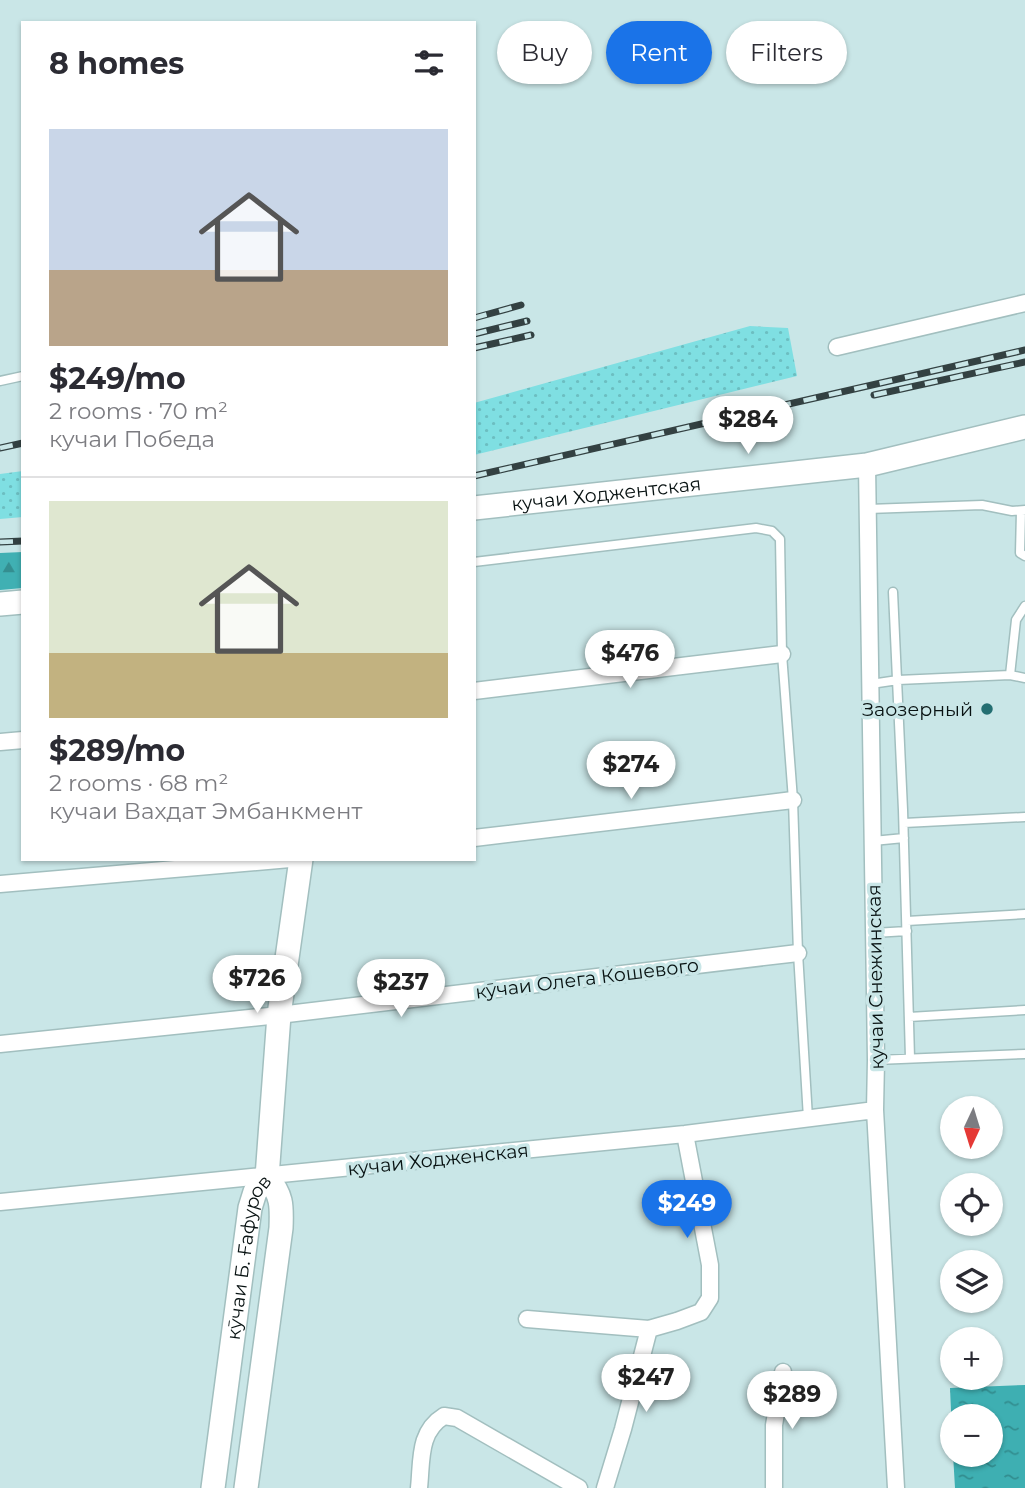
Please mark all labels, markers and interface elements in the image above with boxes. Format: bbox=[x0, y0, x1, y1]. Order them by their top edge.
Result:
chip: Buy bbox=[497, 21, 592, 84]
chip: Rent bbox=[606, 21, 712, 84]
chip: Filters bbox=[726, 21, 847, 84]
icon: filters bbox=[410, 44, 448, 82]
text: 8 homes bbox=[49, 45, 184, 82]
icon: home bbox=[186, 174, 312, 300]
text: $249/mo bbox=[49, 360, 186, 397]
pin: $284 bbox=[707, 396, 789, 456]
text: 2 rooms · 70 m² bbox=[49, 397, 228, 425]
text: $284 bbox=[718, 405, 778, 433]
text: кучаи Победа bbox=[49, 425, 215, 453]
street label: кучаи Ходжентская bbox=[510, 472, 702, 516]
icon: home bbox=[186, 546, 312, 672]
pin: $476 bbox=[589, 630, 671, 690]
text: $476 bbox=[601, 639, 659, 667]
place label: Заозерный bbox=[862, 698, 973, 721]
marker: Заозерный bbox=[979, 701, 995, 717]
text: $289/mo bbox=[49, 732, 185, 769]
pin: $274 bbox=[590, 742, 672, 801]
text: $274 bbox=[603, 750, 659, 778]
text: 2 rooms · 68 m² bbox=[49, 769, 228, 797]
text: кучаи Вахдат Эмбанкмент bbox=[49, 797, 362, 825]
street label: кучаи Снежинская bbox=[862, 884, 889, 1070]
street label: кӯчаи Олега Кошевого bbox=[474, 953, 700, 1004]
pin: $726 bbox=[216, 956, 298, 1015]
pin: $237 bbox=[360, 960, 442, 1019]
text: $726 bbox=[229, 964, 285, 992]
text: $237 bbox=[373, 968, 429, 996]
north arrow bbox=[940, 1096, 1003, 1158]
map controls bbox=[940, 1096, 1003, 1467]
street label: кучаи Ходженская bbox=[346, 1139, 530, 1180]
street label: кӯчаи Б. Ғафуров bbox=[222, 1170, 276, 1341]
button: locate bbox=[940, 1173, 1003, 1236]
pin: $249 bbox=[646, 1180, 728, 1240]
text: $249 bbox=[658, 1189, 716, 1217]
button: layers bbox=[940, 1250, 1003, 1313]
button: + bbox=[940, 1327, 1003, 1390]
pin: $247 bbox=[605, 1354, 687, 1414]
text: $247 bbox=[617, 1363, 675, 1391]
pin: $289 bbox=[751, 1372, 833, 1431]
text: $289 bbox=[763, 1380, 821, 1408]
button: − bbox=[940, 1404, 1003, 1467]

